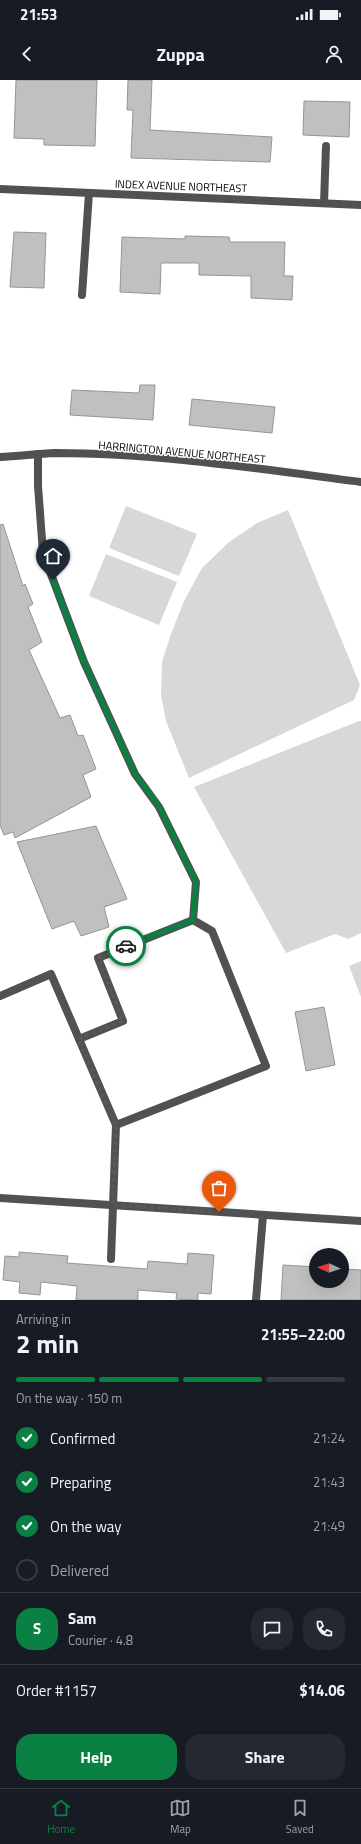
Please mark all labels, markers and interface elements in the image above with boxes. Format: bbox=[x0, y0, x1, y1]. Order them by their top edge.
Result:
text: 21:53 bbox=[20, 3, 57, 26]
text: Zuppa bbox=[156, 41, 205, 68]
icon: back bbox=[16, 43, 38, 65]
icon: person bbox=[323, 43, 345, 65]
street label: INDEX AVENUE NORTHEAST bbox=[114, 176, 248, 196]
street label: HARRINGTON AVENUE NORTHEAST bbox=[98, 437, 266, 467]
pin bbox=[36, 539, 70, 580]
icon: home bbox=[42, 545, 64, 567]
courier bbox=[106, 926, 146, 966]
icon: car bbox=[115, 935, 137, 957]
pin bbox=[202, 1171, 236, 1212]
icon: bag bbox=[208, 1177, 230, 1199]
north arrow bbox=[309, 1248, 349, 1288]
map controls bbox=[309, 1248, 349, 1288]
text: Arriving in bbox=[16, 1309, 71, 1329]
text: 21:55–22:00 bbox=[261, 1323, 345, 1346]
text: 2 min bbox=[16, 1324, 79, 1363]
text: On the way · 150 m bbox=[16, 1388, 122, 1408]
icon: check bbox=[16, 1427, 38, 1449]
text: Confirmed bbox=[50, 1427, 115, 1450]
text: 21:24 bbox=[313, 1428, 345, 1448]
icon: check bbox=[16, 1471, 38, 1493]
text: Preparing bbox=[50, 1471, 111, 1494]
text: 21:43 bbox=[313, 1472, 345, 1492]
icon: check bbox=[16, 1515, 38, 1537]
text: On the way bbox=[50, 1515, 122, 1538]
text: 21:49 bbox=[313, 1516, 345, 1536]
text: Delivered bbox=[50, 1559, 109, 1582]
text: Sam bbox=[68, 1607, 96, 1630]
button: chat bbox=[251, 1608, 293, 1650]
button: phone bbox=[303, 1608, 345, 1650]
text: S bbox=[33, 1617, 41, 1640]
text: Courier · 4.8 bbox=[68, 1630, 133, 1650]
text: Order #1157 bbox=[16, 1679, 97, 1702]
text: $14.06 bbox=[299, 1679, 345, 1702]
button: Help bbox=[16, 1734, 177, 1780]
button: Share bbox=[185, 1734, 345, 1780]
tab: Home bbox=[47, 1797, 75, 1837]
tab: Map bbox=[169, 1797, 191, 1837]
tab: Saved bbox=[286, 1797, 314, 1837]

